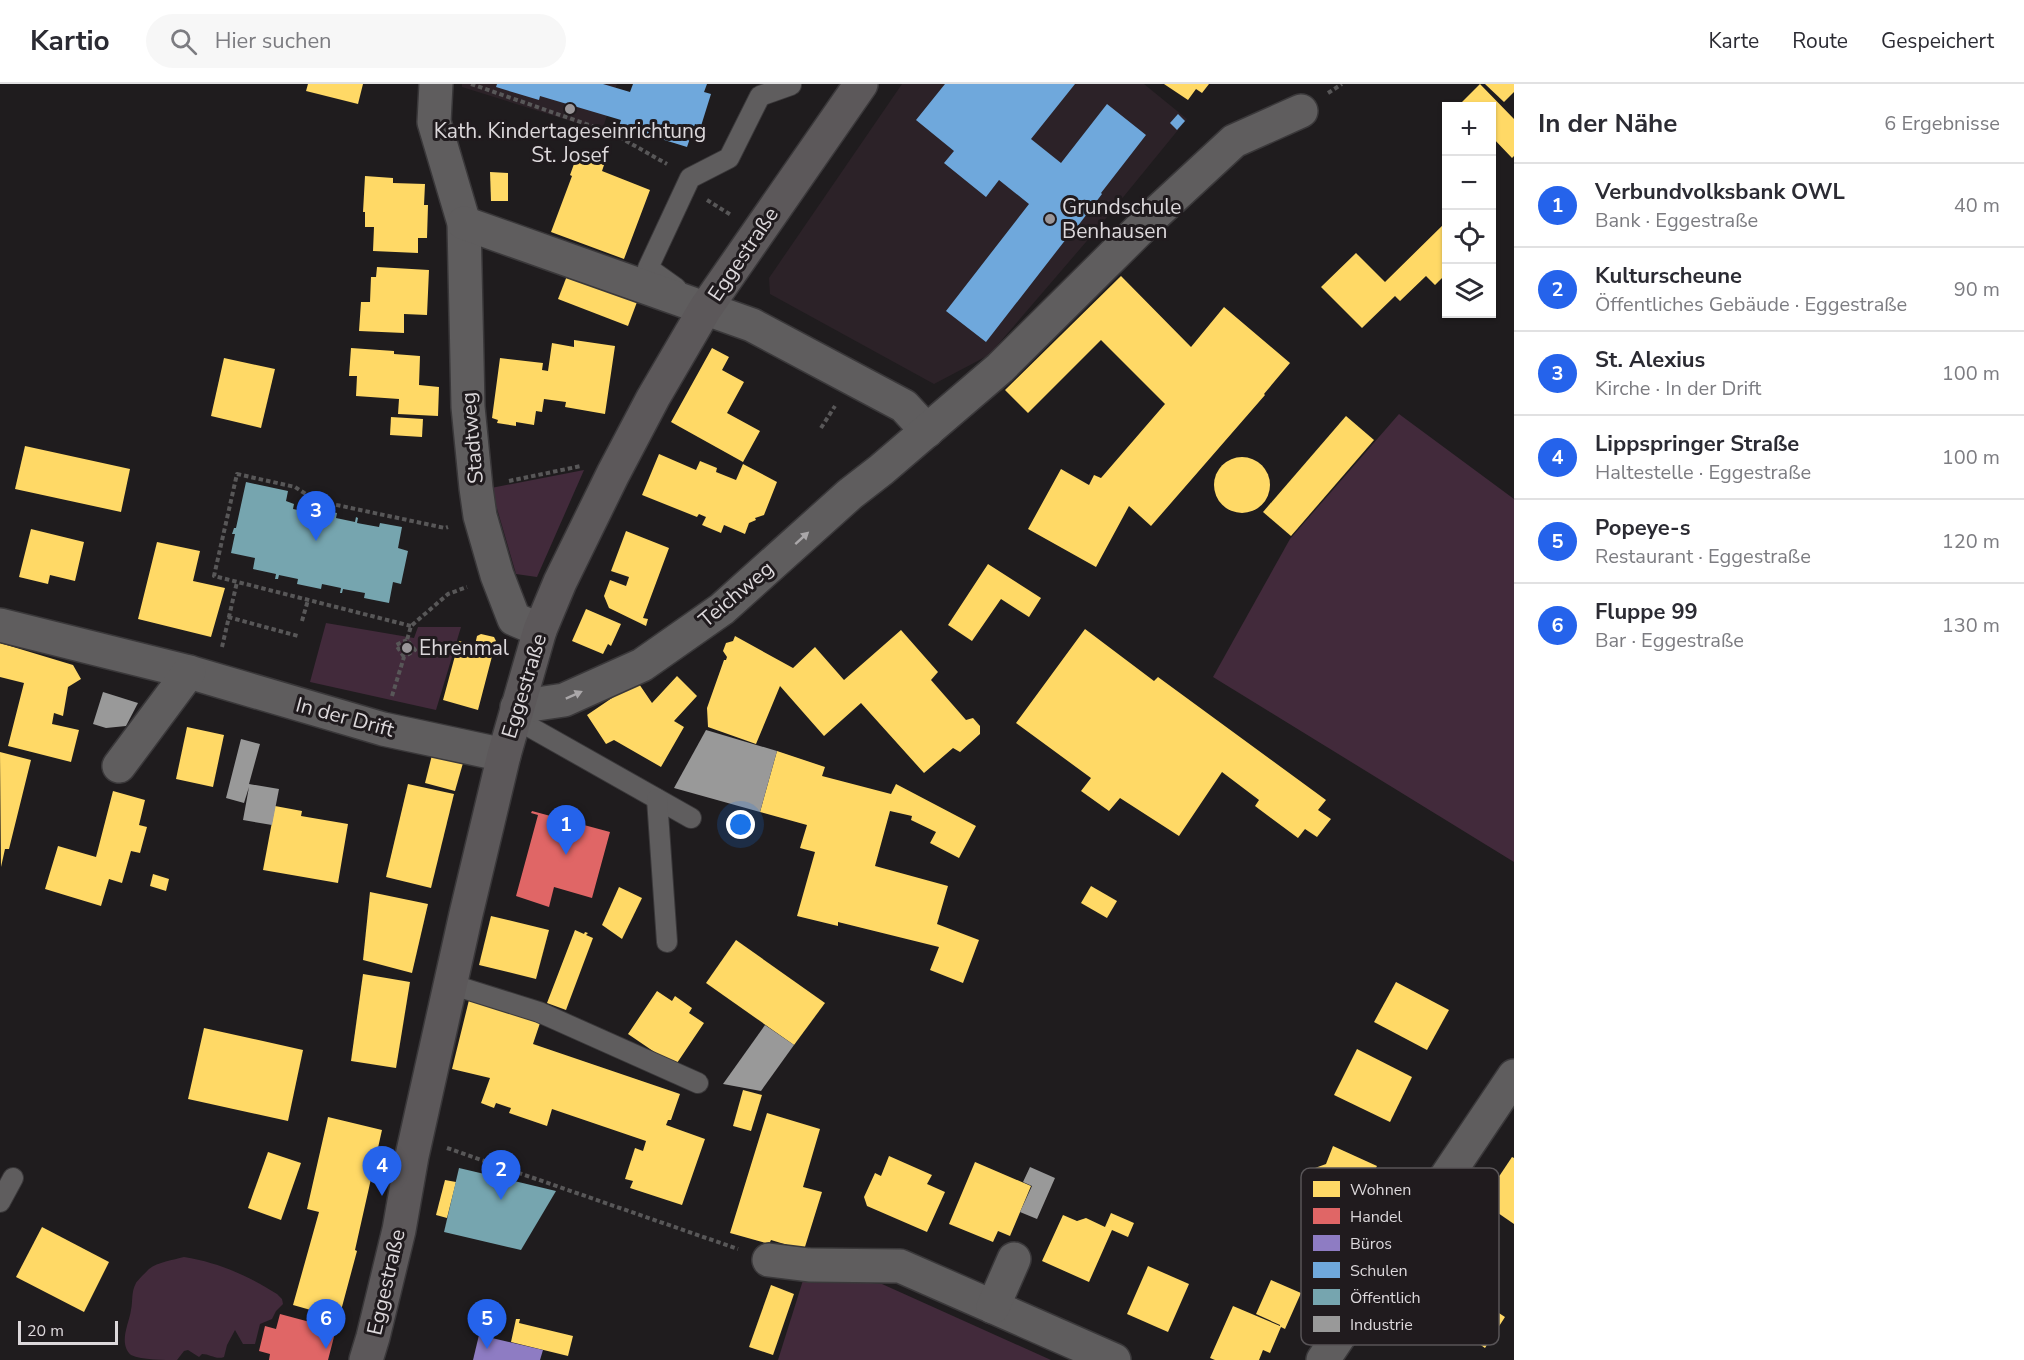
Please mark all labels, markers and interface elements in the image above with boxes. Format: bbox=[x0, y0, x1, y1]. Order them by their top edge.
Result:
search box bbox=[146, 14, 566, 68]
text: Kartio bbox=[30, 22, 110, 60]
icon: search bbox=[167, 25, 200, 58]
text: Hier suchen bbox=[215, 26, 332, 56]
text: Karte bbox=[1709, 27, 1759, 55]
text: Route bbox=[1792, 27, 1848, 55]
text: Gespeichert bbox=[1881, 27, 1994, 55]
marker: Kath. Kindertageseinrichtung St. Josef bbox=[563, 102, 577, 116]
map controls bbox=[1442, 102, 1496, 318]
button: + bbox=[1442, 102, 1496, 156]
text: In der Nähe bbox=[1538, 106, 1677, 141]
text: 6 Ergebnisse bbox=[1884, 110, 2000, 137]
place label: Kath. Kindertageseinrichtung St. Josef bbox=[434, 117, 706, 169]
button: − bbox=[1442, 156, 1496, 210]
text: Verbundvolksbank OWL bbox=[1595, 177, 1845, 207]
text: 1 bbox=[1552, 192, 1564, 219]
text: 40 m bbox=[1954, 192, 2000, 219]
place label: Grundschule Benhausen bbox=[1062, 193, 1182, 245]
street label: Eggestraße bbox=[701, 201, 785, 307]
text: Bank · Eggestraße bbox=[1595, 207, 1758, 234]
button: locate bbox=[1442, 210, 1496, 264]
marker: Grundschule Benhausen bbox=[1043, 212, 1057, 226]
text: Kulturscheune bbox=[1595, 261, 1742, 291]
button: layers bbox=[1442, 264, 1496, 318]
text: 2 bbox=[1552, 276, 1564, 303]
text: 90 m bbox=[1954, 276, 2000, 303]
text: Öffentliches Gebäude · Eggestraße bbox=[1595, 291, 1907, 318]
text: St. Alexius bbox=[1595, 345, 1705, 375]
text: 3 bbox=[1552, 360, 1564, 387]
text: 100 m bbox=[1942, 360, 2000, 387]
text: Kirche · In der Drift bbox=[1595, 375, 1761, 402]
street label: Stadtweg bbox=[454, 391, 490, 485]
text: Lippspringer Straße bbox=[1595, 429, 1799, 459]
text: 4 bbox=[1552, 444, 1564, 471]
text: 100 m bbox=[1942, 444, 2000, 471]
text: Haltestelle · Eggestraße bbox=[1595, 459, 1811, 486]
pin: 3 bbox=[296, 492, 336, 541]
text: Popeye-s bbox=[1595, 513, 1690, 543]
text: 5 bbox=[1552, 528, 1564, 555]
text: 120 m bbox=[1942, 528, 2000, 555]
one-way arrow bbox=[794, 532, 809, 545]
text: Restaurant · Eggestraße bbox=[1595, 543, 1811, 570]
street label: Teichweg bbox=[693, 554, 779, 634]
text: Fluppe 99 bbox=[1595, 597, 1698, 627]
text: 6 bbox=[1552, 612, 1564, 639]
text: 130 m bbox=[1942, 612, 2000, 639]
text: Bar · Eggestraße bbox=[1595, 627, 1744, 654]
street label: Eggestraße bbox=[495, 630, 553, 742]
place label: Ehrenmal bbox=[419, 634, 510, 662]
marker: Ehrenmal bbox=[400, 641, 414, 655]
street label: In der Drift bbox=[293, 690, 398, 744]
one-way arrow bbox=[565, 690, 583, 700]
pin: 1 bbox=[546, 806, 586, 855]
your location bbox=[726, 810, 755, 839]
pin: 4 bbox=[362, 1146, 401, 1196]
pin: 2 bbox=[482, 1150, 520, 1200]
legend bbox=[1301, 1168, 1499, 1345]
text: Wohnen bbox=[1350, 1179, 1411, 1201]
text: Handel bbox=[1350, 1206, 1403, 1228]
street label: Eggestraße bbox=[360, 1226, 412, 1338]
text: Büros bbox=[1350, 1233, 1392, 1255]
text: Schulen bbox=[1350, 1260, 1408, 1282]
text: Öffentlich bbox=[1350, 1287, 1421, 1309]
pin: 6 bbox=[306, 1300, 346, 1349]
pin: 5 bbox=[468, 1300, 506, 1349]
text: Industrie bbox=[1350, 1314, 1413, 1336]
scale bar bbox=[18, 1318, 118, 1346]
text: 20 m bbox=[27, 1320, 64, 1342]

